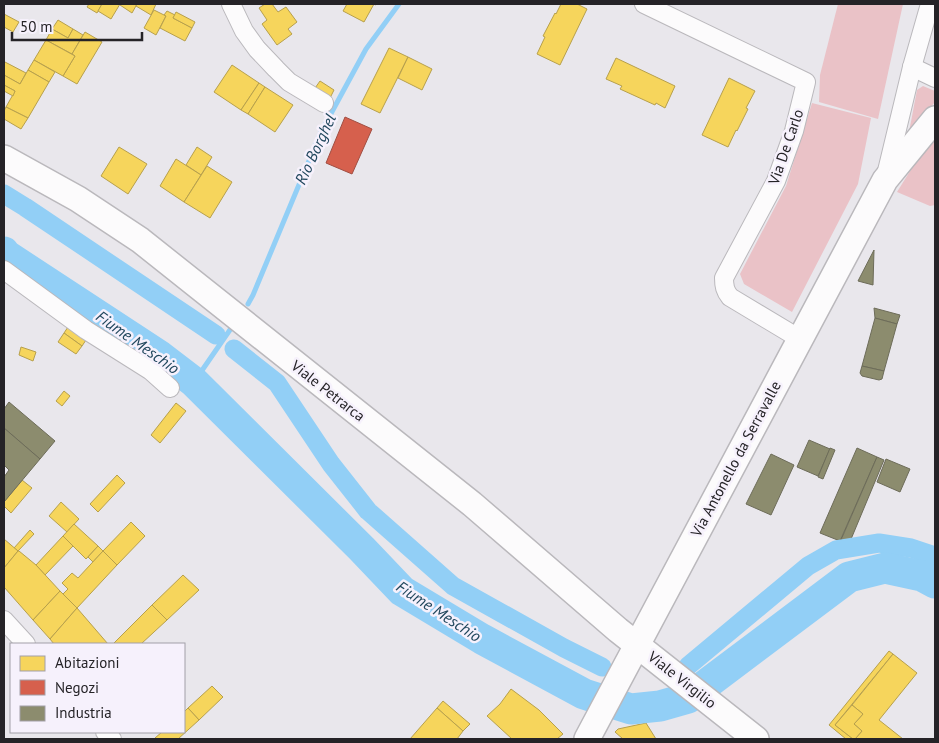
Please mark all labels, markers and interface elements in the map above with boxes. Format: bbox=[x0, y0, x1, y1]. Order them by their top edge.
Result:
scale bar bbox=[12, 10, 142, 42]
text: 50 m bbox=[20, 17, 53, 36]
street label: Via De Carlo bbox=[763, 107, 807, 188]
water label: Rio Borghel bbox=[290, 110, 340, 187]
water label: Fiume Meschio bbox=[92, 306, 184, 378]
street label: Viale Petrarca bbox=[287, 355, 369, 425]
street label: Via Antonello da Serravalle bbox=[686, 378, 785, 541]
water label: Fiume Meschio bbox=[393, 576, 485, 646]
legend bbox=[10, 643, 185, 733]
street label: Viale Virgilio bbox=[643, 646, 720, 712]
text: Abitazioni bbox=[55, 653, 119, 672]
text: Negozi bbox=[55, 678, 99, 697]
text: Industria bbox=[55, 703, 112, 722]

